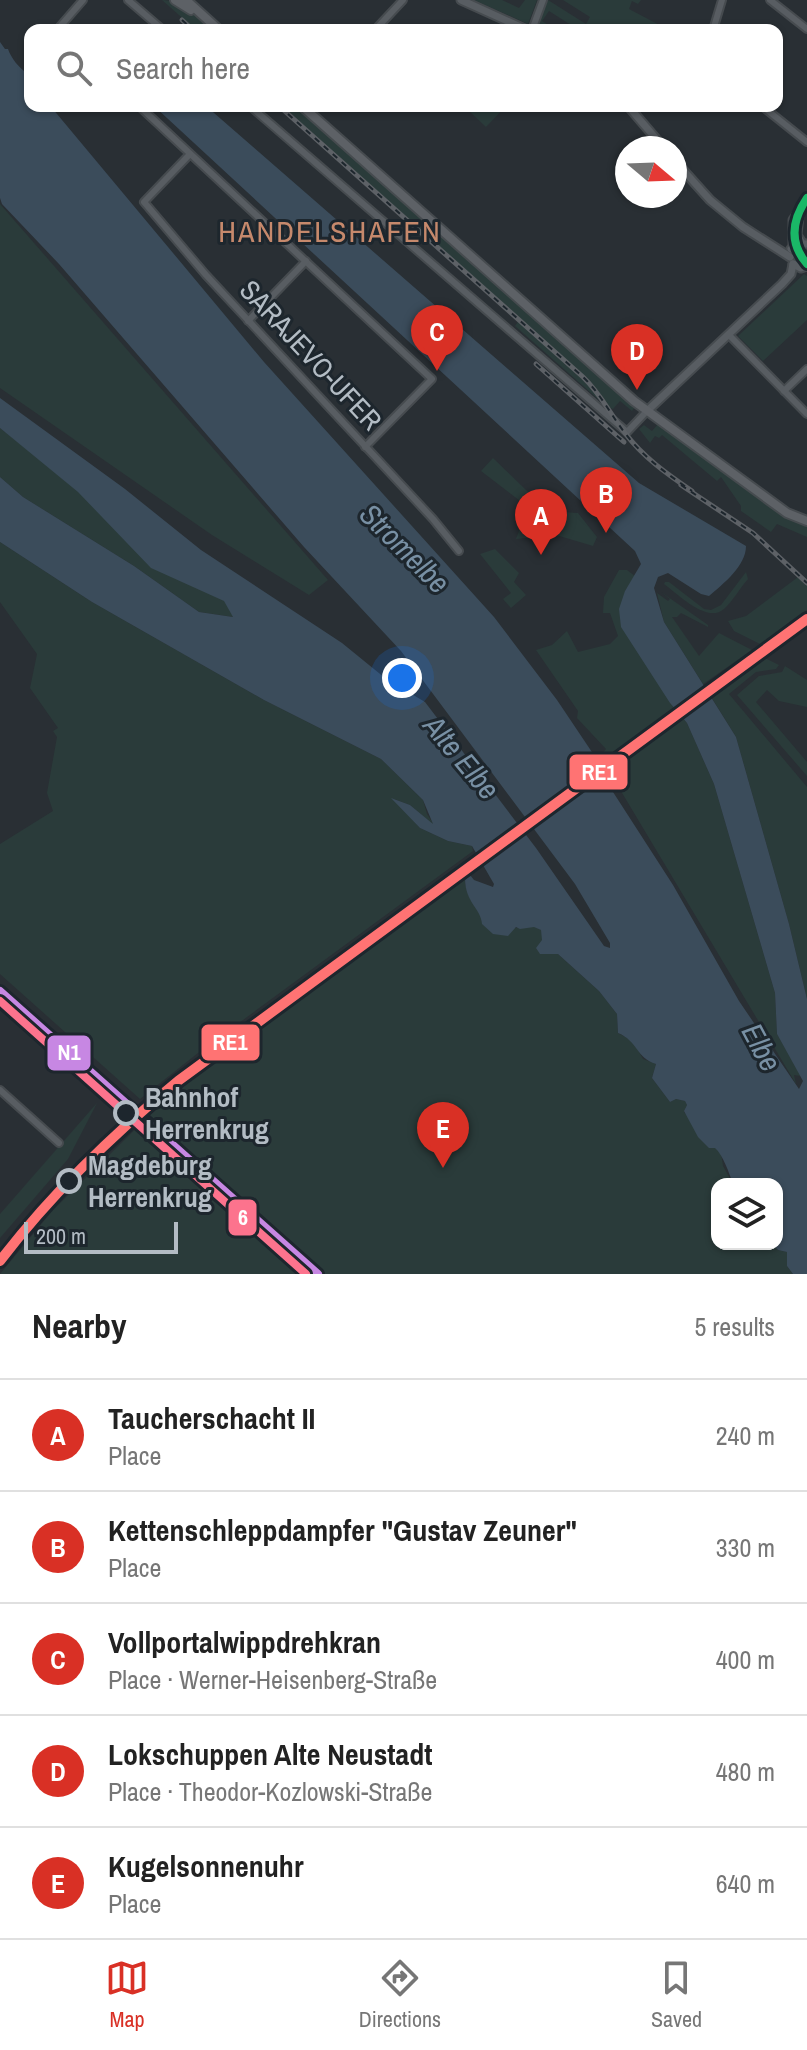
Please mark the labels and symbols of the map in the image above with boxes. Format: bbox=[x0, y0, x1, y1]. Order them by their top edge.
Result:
north arrow bbox=[615, 136, 687, 208]
district label: HANDELSHAFEN bbox=[218, 211, 442, 251]
street label: SARAJEVO-UFER bbox=[231, 272, 391, 438]
pin: C bbox=[411, 305, 463, 371]
pin: D bbox=[611, 324, 663, 390]
pin: B bbox=[580, 467, 632, 533]
pin: A bbox=[515, 489, 567, 555]
water label: Stromelbe bbox=[351, 494, 459, 602]
your location bbox=[382, 658, 422, 698]
water label: Alte Elbe bbox=[414, 705, 509, 808]
line badge: RE1 bbox=[568, 753, 629, 791]
text: RE1 bbox=[581, 757, 618, 787]
water label: Elbe bbox=[733, 1016, 791, 1078]
line badge: RE1 bbox=[200, 1023, 261, 1062]
text: RE1 bbox=[212, 1027, 249, 1057]
line badge: N1 bbox=[46, 1034, 92, 1072]
text: N1 bbox=[57, 1037, 81, 1067]
place label: Bahnhof Herrenkrug bbox=[145, 1078, 269, 1148]
marker: Bahnhof Herrenkrug bbox=[114, 1101, 138, 1125]
pin: E bbox=[417, 1102, 469, 1168]
place label: Magdeburg Herrenkrug bbox=[88, 1146, 212, 1216]
marker: Magdeburg Herrenkrug bbox=[57, 1169, 81, 1193]
line badge: 6 bbox=[227, 1198, 258, 1237]
text: 6 bbox=[238, 1202, 248, 1232]
scale bar bbox=[24, 1218, 178, 1254]

